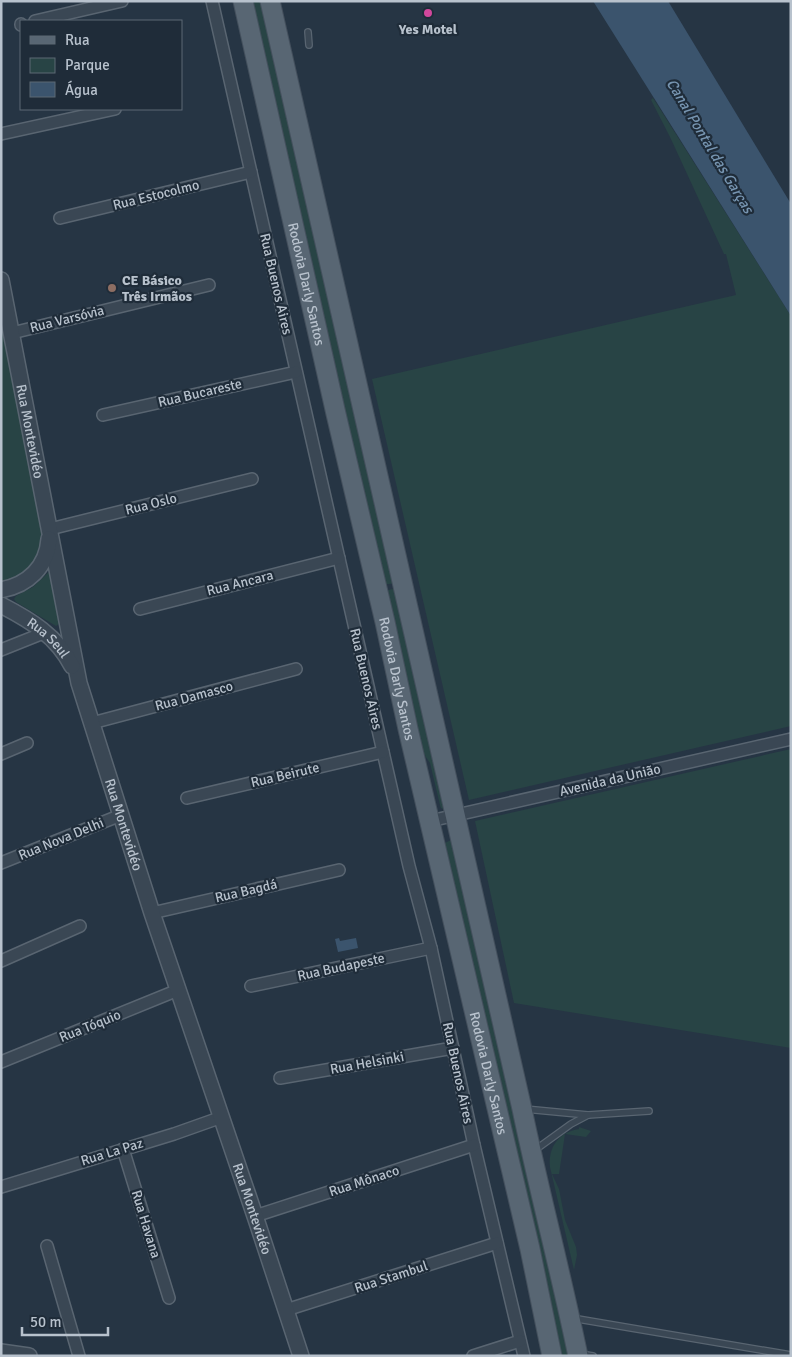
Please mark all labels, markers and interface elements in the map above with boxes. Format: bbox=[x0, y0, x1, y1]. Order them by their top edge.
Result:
marker: Yes Motel bbox=[422, 7, 434, 19]
legend bbox=[20, 20, 182, 110]
place label: Yes Motel bbox=[398, 21, 458, 38]
text: Rua bbox=[65, 31, 90, 49]
text: Parque bbox=[65, 56, 110, 74]
water label: Canal Pontal das Garças bbox=[663, 75, 758, 218]
text: Água bbox=[65, 80, 98, 99]
street label: Rua Estocolmo bbox=[111, 176, 201, 214]
street label: Rodovia Darly Santos bbox=[285, 221, 329, 347]
street label: Rua Buenos Aires bbox=[256, 232, 296, 336]
place label: CE Básico Três Irmãos bbox=[122, 272, 192, 305]
marker: CE Básico Três Irmãos bbox=[106, 282, 118, 294]
street label: Rua Varsóvia bbox=[28, 302, 106, 336]
street label: Rua Bucareste bbox=[156, 375, 244, 411]
street label: Rua Montevidéo bbox=[13, 383, 48, 480]
street label: Rua Oslo bbox=[123, 489, 179, 519]
street label: Rua Ancara bbox=[205, 567, 275, 599]
street label: Rua Seul bbox=[24, 614, 74, 661]
street label: Rodovia Darly Santos bbox=[376, 615, 419, 742]
street label: Rua Buenos Aires bbox=[346, 627, 386, 731]
street label: Rua Damasco bbox=[153, 677, 235, 715]
street label: Rua Beirute bbox=[249, 759, 321, 791]
street label: Avenida da União bbox=[558, 760, 662, 800]
street label: Rua Montevidéo bbox=[101, 776, 146, 873]
street label: Rua Nova Delhi bbox=[16, 814, 106, 864]
street label: Rua Bagdá bbox=[213, 876, 279, 906]
street label: Rua Budapeste bbox=[296, 949, 386, 985]
street label: Rua Tóquio bbox=[57, 1006, 123, 1046]
street label: Rodovia Darly Santos bbox=[466, 1010, 511, 1136]
street label: Rua Buenos Aires bbox=[439, 1021, 477, 1125]
street label: Rua Helsinki bbox=[329, 1048, 405, 1078]
street label: Rua La Paz bbox=[79, 1134, 145, 1170]
street label: Rua Montevidéo bbox=[229, 1161, 276, 1257]
street label: Rua Mônaco bbox=[327, 1162, 401, 1200]
street label: Rua Havana bbox=[128, 1188, 164, 1260]
street label: Rua Stambul bbox=[352, 1257, 430, 1297]
scale bar bbox=[22, 1304, 109, 1336]
text: 50 m bbox=[30, 1313, 61, 1331]

